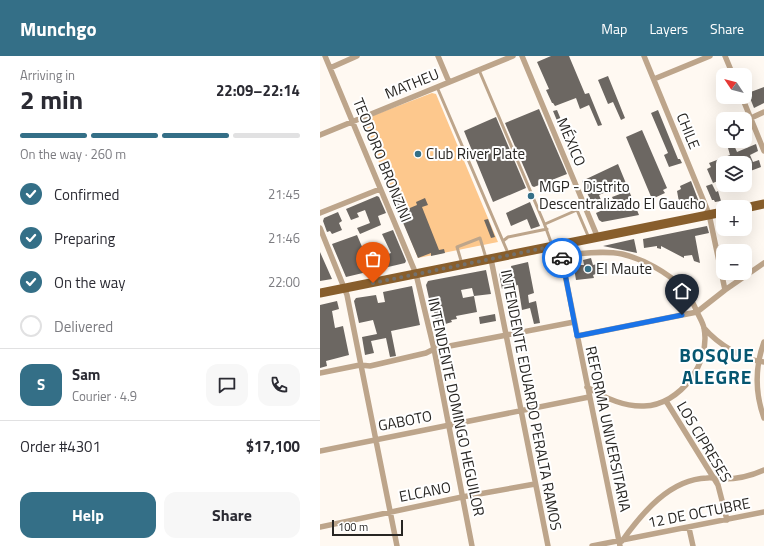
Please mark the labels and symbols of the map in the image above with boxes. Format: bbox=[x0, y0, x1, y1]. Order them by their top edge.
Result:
street label: MATHEU bbox=[381, 62, 442, 105]
north arrow bbox=[716, 68, 752, 104]
street label: TEODORO BRONZINI bbox=[347, 94, 418, 225]
street label: CHILE bbox=[671, 109, 706, 152]
street label: MÉXICO bbox=[551, 114, 592, 170]
place label: Club River Plate bbox=[426, 142, 525, 165]
marker: Club River Plate bbox=[413, 149, 423, 159]
place label: MGP - Distrito Descentralizado El Gaucho bbox=[539, 175, 706, 215]
marker: MGP - Distrito Descentralizado El Gaucho bbox=[526, 191, 536, 201]
courier bbox=[542, 238, 582, 278]
pin bbox=[356, 242, 390, 283]
place label: El Maute bbox=[596, 257, 652, 280]
marker: El Maute bbox=[583, 264, 593, 274]
street label: INTENDENTE EDUARDO PERALTA RAMOS bbox=[495, 267, 568, 532]
pin bbox=[665, 274, 699, 315]
street label: INTENDENTE DOMINGO HEGUILOR bbox=[422, 295, 491, 518]
district label: BOSQUE ALEGRE bbox=[679, 340, 755, 391]
street label: REFORMA UNIVERSITARIA bbox=[580, 344, 637, 514]
street label: LOS CIPRESES bbox=[671, 397, 738, 487]
street label: GABOTO bbox=[376, 404, 434, 437]
street label: ELCANO bbox=[397, 475, 453, 508]
street label: 12 DE OCTUBRE bbox=[646, 491, 752, 534]
scale bar bbox=[332, 518, 403, 537]

